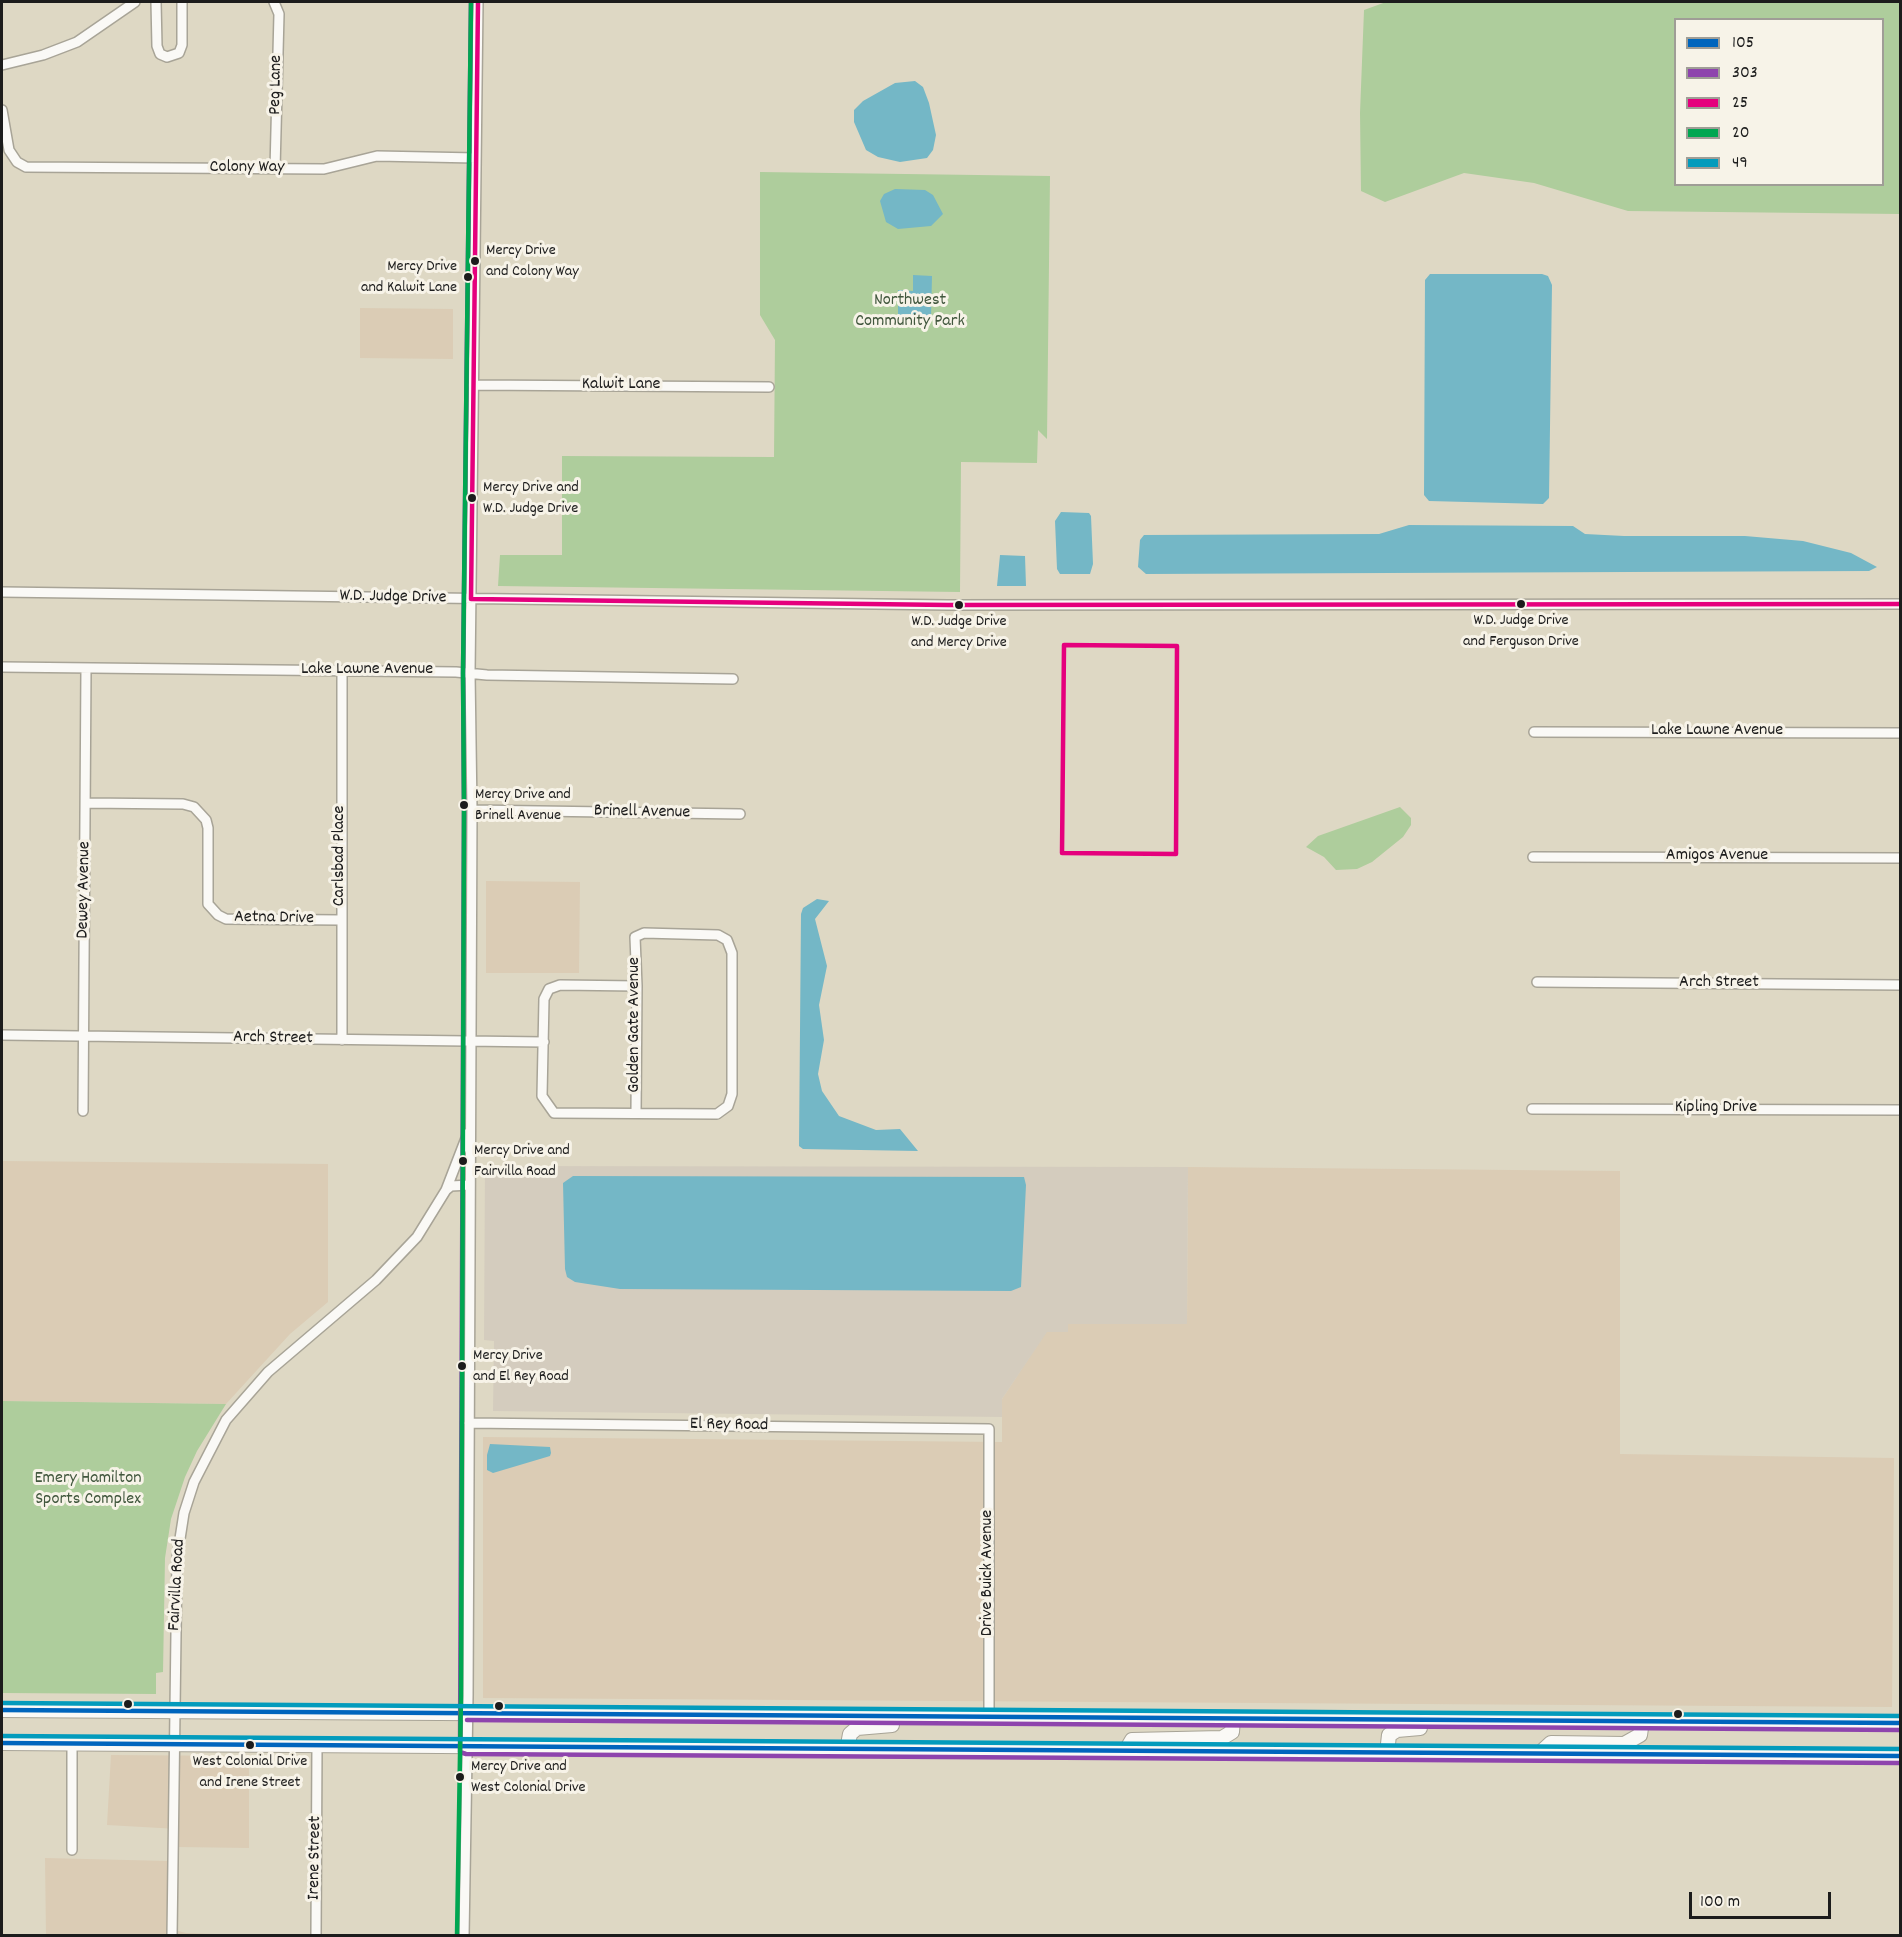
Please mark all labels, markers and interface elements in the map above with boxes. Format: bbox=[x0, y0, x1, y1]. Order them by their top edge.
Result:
legend bbox=[1674, 18, 1884, 186]
text: 105 bbox=[1732, 31, 1754, 56]
street label: Peg Lane bbox=[266, 55, 288, 115]
text: 303 bbox=[1732, 61, 1758, 86]
text: 25 bbox=[1732, 91, 1748, 116]
text: 20 bbox=[1732, 121, 1750, 146]
text: 49 bbox=[1732, 151, 1748, 176]
street label: Colony Way bbox=[210, 158, 284, 180]
place label: Mercy Drive and Colony Way bbox=[486, 242, 579, 280]
marker: Mercy Drive and Colony Way bbox=[469, 255, 481, 267]
place label: Mercy Drive and Kalwit Lane bbox=[361, 258, 457, 296]
marker: Mercy Drive and Kalwit Lane bbox=[462, 271, 474, 283]
park label: Northwest Community Park bbox=[855, 291, 965, 334]
street label: Kalwit Lane bbox=[582, 375, 660, 397]
place label: Mercy Drive and W.D. Judge Drive bbox=[483, 479, 579, 517]
marker: Mercy Drive and W.D. Judge Drive bbox=[466, 492, 478, 504]
street label: W.D. Judge Drive bbox=[339, 586, 447, 610]
marker: W.D. Judge Drive and Ferguson Drive bbox=[1515, 598, 1527, 610]
marker: W.D. Judge Drive and Mercy Drive bbox=[953, 599, 965, 611]
place label: W.D. Judge Drive and Ferguson Drive bbox=[1463, 612, 1579, 650]
place label: W.D. Judge Drive and Mercy Drive bbox=[911, 613, 1007, 651]
street label: Lake Lawne Avenue bbox=[301, 660, 433, 682]
street label: Lake Lawne Avenue bbox=[1651, 721, 1783, 743]
place label: Mercy Drive and Brinell Avenue bbox=[475, 786, 571, 824]
marker: Mercy Drive and Brinell Avenue bbox=[458, 799, 470, 811]
street label: Brinell Avenue bbox=[593, 801, 691, 825]
street label: Carlsbad Place bbox=[330, 806, 352, 906]
street label: Dewey Avenue bbox=[73, 841, 97, 939]
street label: Amigos Avenue bbox=[1666, 846, 1768, 868]
street label: Aetna Drive bbox=[234, 908, 314, 930]
street label: Golden Gate Avenue bbox=[625, 957, 647, 1093]
street label: Arch Street bbox=[1679, 973, 1759, 995]
street label: Arch Street bbox=[233, 1028, 313, 1050]
street label: Kipling Drive bbox=[1675, 1098, 1757, 1120]
place label: Mercy Drive and Fairvilla Road bbox=[474, 1142, 570, 1180]
marker: Mercy Drive and Fairvilla Road bbox=[457, 1155, 469, 1167]
place label: Mercy Drive and El Rey Road bbox=[473, 1347, 569, 1385]
marker: Mercy Drive and El Rey Road bbox=[456, 1360, 468, 1372]
street label: El Rey Road bbox=[690, 1415, 768, 1437]
park label: Emery Hamilton Sports Complex bbox=[34, 1469, 142, 1512]
street label: Drive Buick Avenue bbox=[978, 1510, 1000, 1636]
street label: Fairvilla Road bbox=[165, 1538, 191, 1632]
unlabelled marker bbox=[122, 1698, 134, 1710]
unlabelled marker bbox=[493, 1700, 505, 1712]
unlabelled marker bbox=[1672, 1708, 1684, 1720]
marker: West Colonial Drive and Irene Street bbox=[244, 1739, 256, 1751]
place label: West Colonial Drive and Irene Street bbox=[193, 1753, 307, 1791]
place label: Mercy Drive and West Colonial Drive bbox=[471, 1758, 586, 1796]
marker: Mercy Drive and West Colonial Drive bbox=[454, 1771, 466, 1783]
street label: Irene Street bbox=[304, 1816, 328, 1900]
scale bar bbox=[1692, 1880, 1834, 1918]
text: 100 m bbox=[1700, 1890, 1740, 1915]

